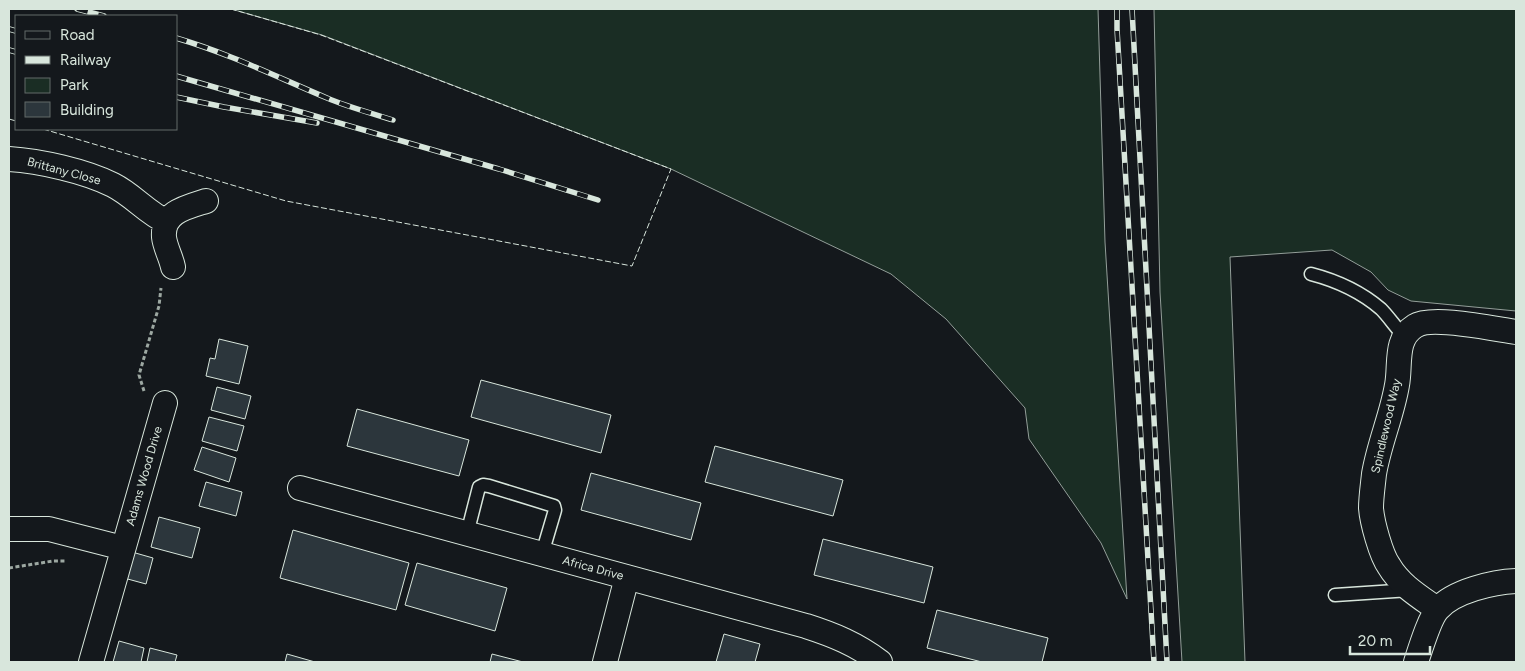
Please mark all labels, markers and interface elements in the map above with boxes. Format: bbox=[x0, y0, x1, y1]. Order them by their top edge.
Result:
legend bbox=[15, 15, 178, 130]
text: Road bbox=[60, 26, 95, 44]
text: Railway bbox=[60, 51, 111, 69]
text: Park bbox=[60, 76, 89, 94]
text: Building bbox=[60, 101, 114, 119]
street label: Brittany Close bbox=[26, 154, 103, 188]
street label: Spindlewood Way bbox=[1368, 377, 1404, 475]
street label: Adams Wood Drive bbox=[123, 424, 165, 527]
street label: Africa Drive bbox=[561, 553, 626, 583]
scale bar bbox=[1350, 624, 1430, 656]
text: 20 m bbox=[1358, 632, 1392, 650]

